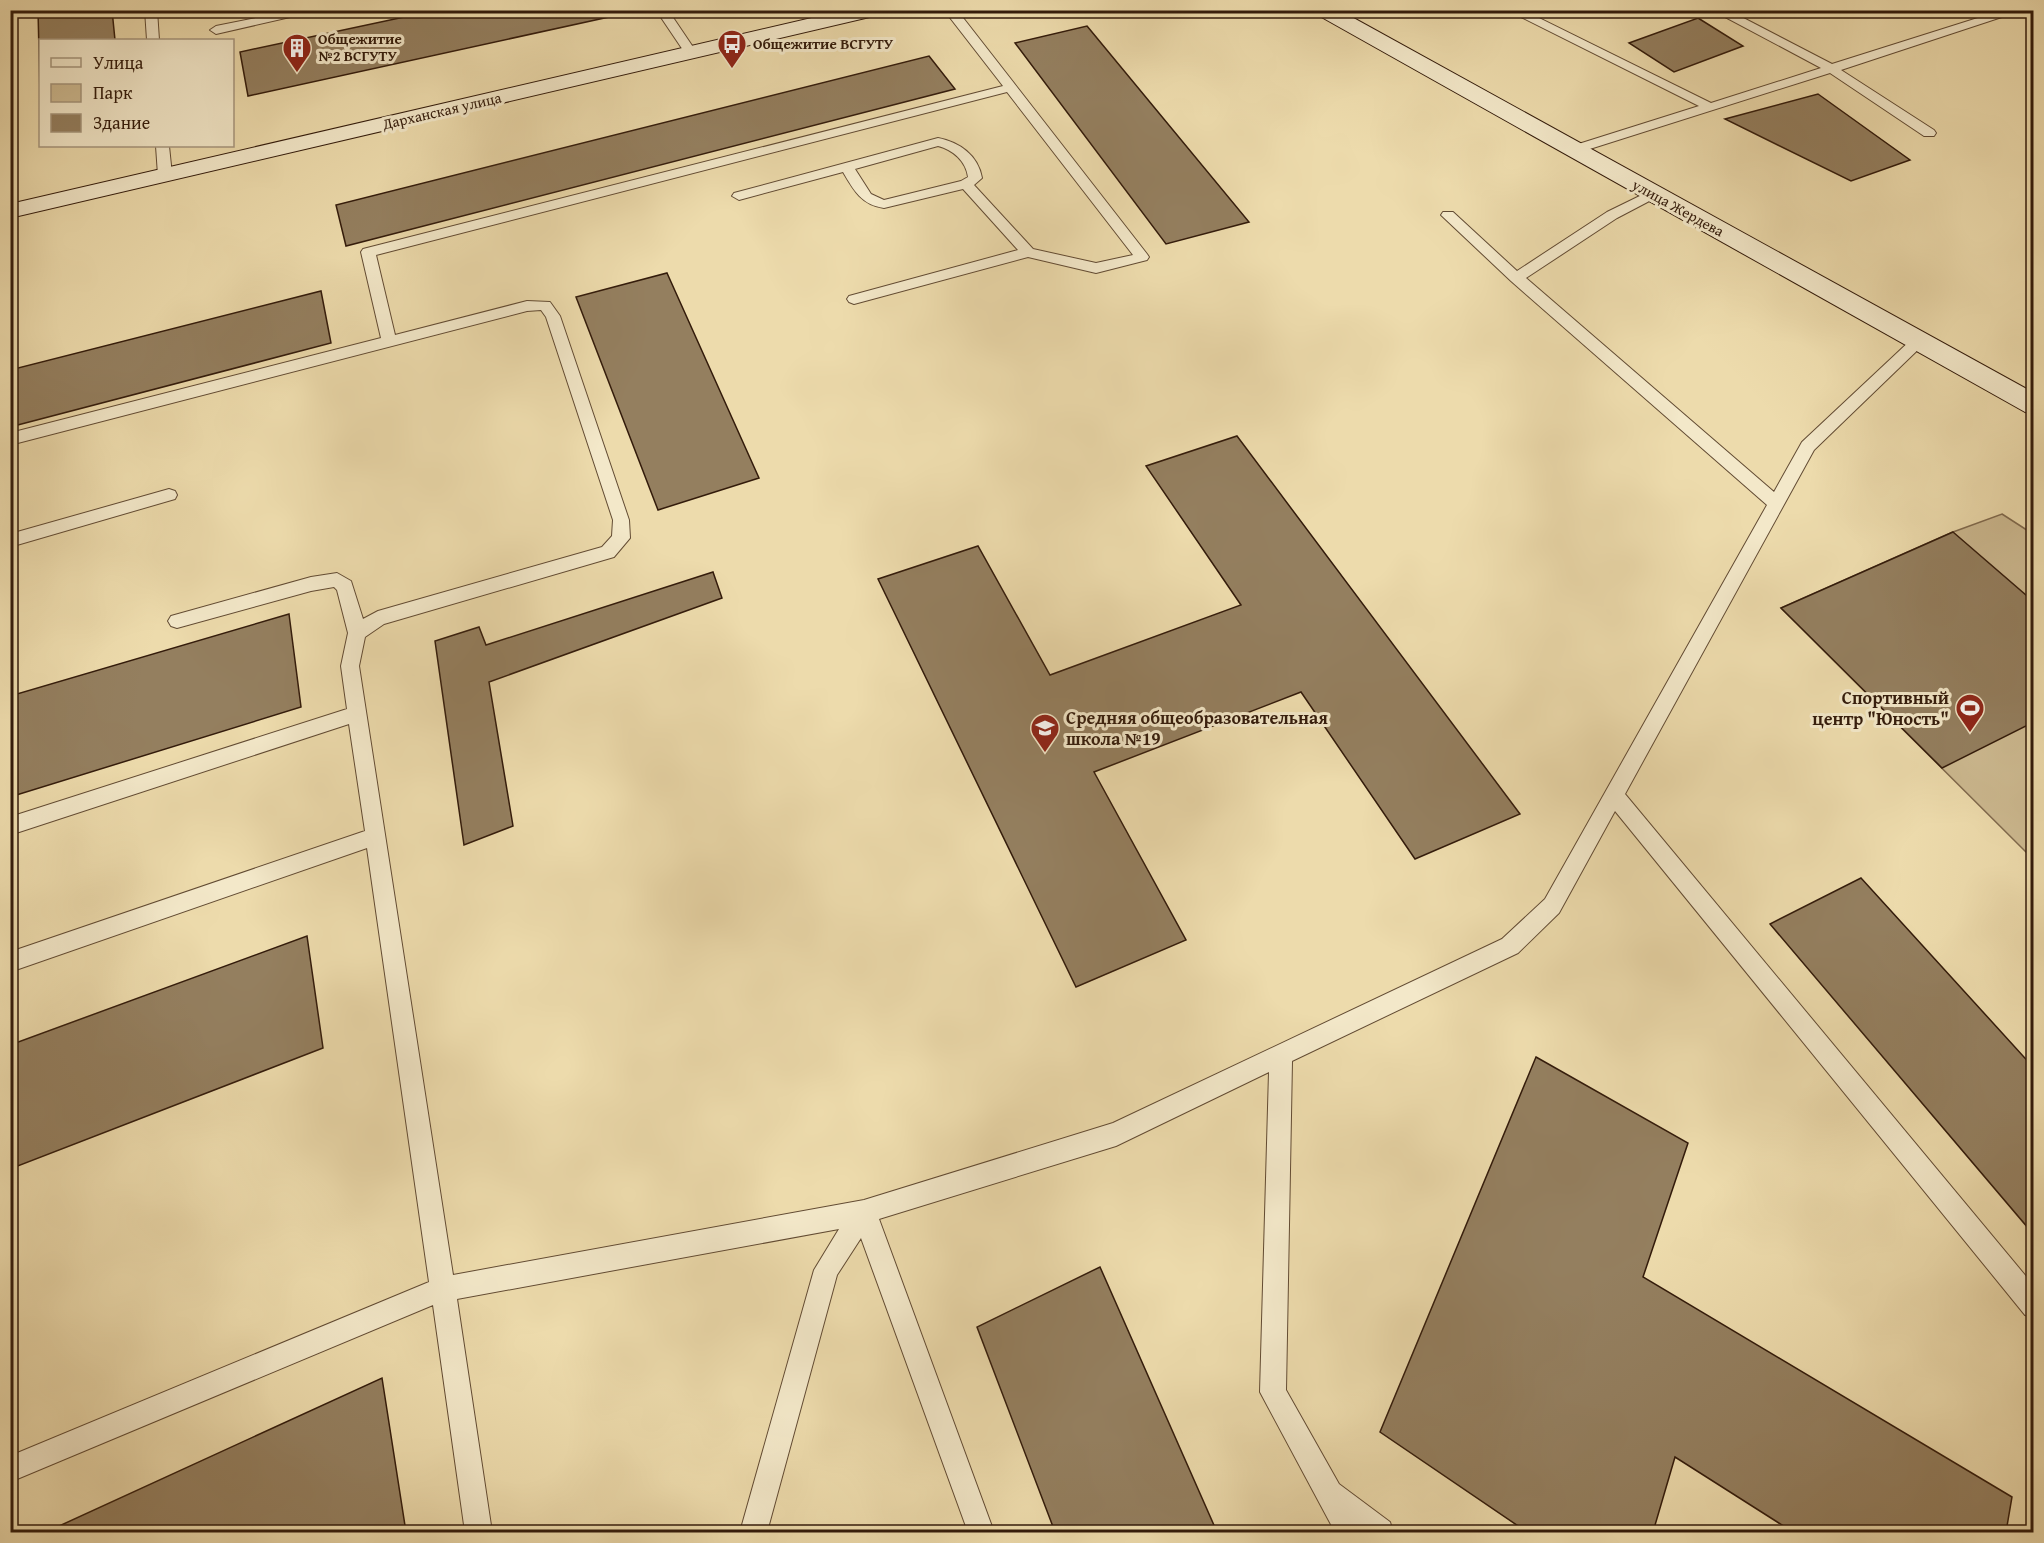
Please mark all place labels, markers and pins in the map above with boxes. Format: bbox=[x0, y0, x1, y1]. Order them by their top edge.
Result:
place label: Общежитие №2 ВСГУТУ bbox=[318, 28, 402, 66]
bus stop icon: Общежитие ВСГУТУ bbox=[716, 28, 748, 70]
building icon: Общежитие №2 ВСГУТУ bbox=[281, 32, 313, 74]
place label: Общежитие ВСГУТУ bbox=[753, 33, 894, 54]
place label: Спортивный центр "Юность" bbox=[1812, 684, 1949, 732]
sports icon: Спортивный центр "Юность" bbox=[1954, 692, 1986, 734]
place label: Средняя общеобразовательная школа №19 bbox=[1066, 704, 1328, 752]
school or university icon: Средняя общеобразовательная школа №19 bbox=[1029, 712, 1061, 754]

